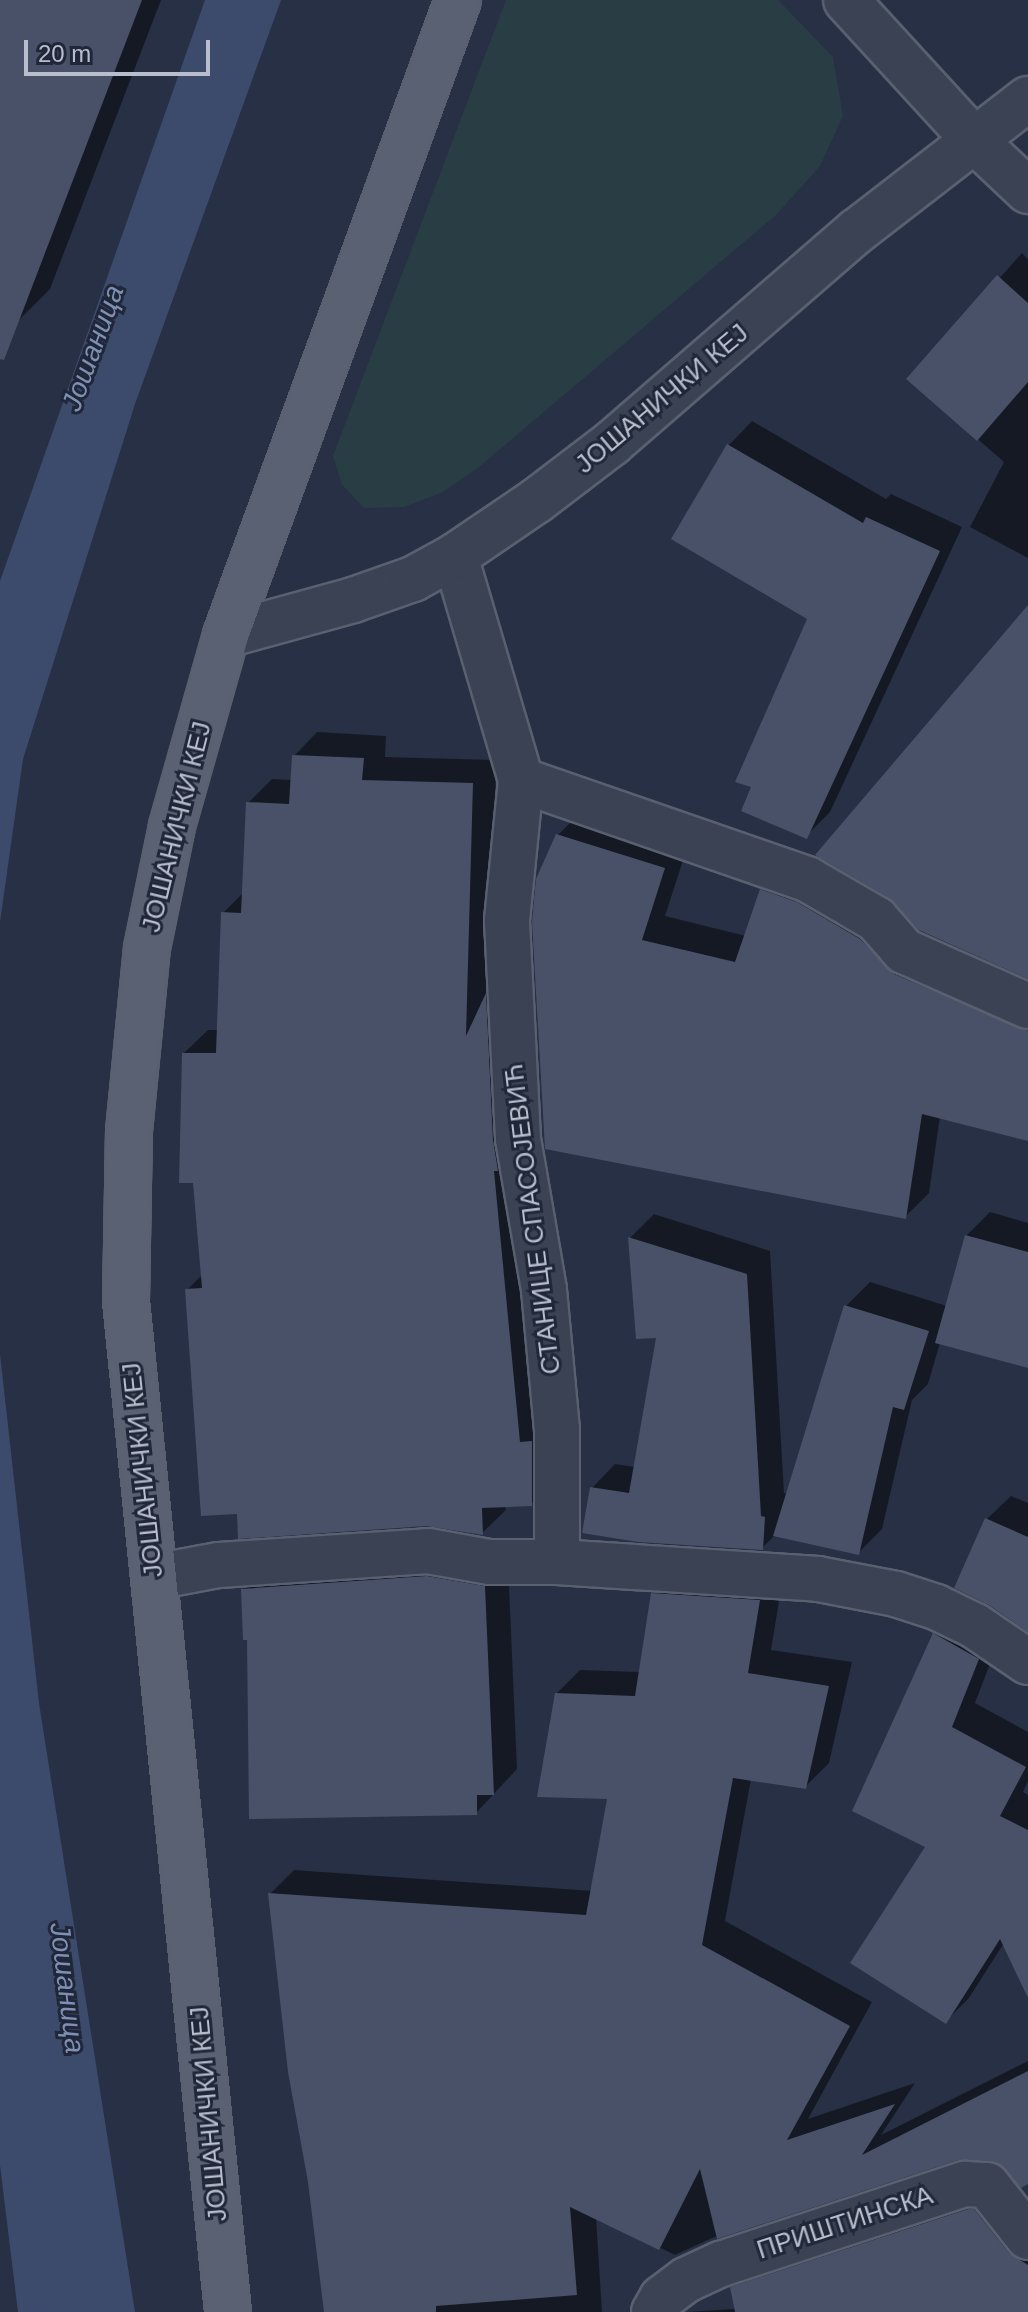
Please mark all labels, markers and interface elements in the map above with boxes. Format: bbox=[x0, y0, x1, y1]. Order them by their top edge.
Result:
scale bar bbox=[28, 24, 214, 74]
text: 20 m bbox=[38, 40, 91, 67]
water label: Јошаница bbox=[55, 281, 131, 415]
street label: ЈОШАНИЧКИ КЕЈ bbox=[569, 318, 755, 480]
street label: ЈОШАНИЧКИ КЕЈ bbox=[136, 719, 218, 935]
street label: СТАНИЦЕ СПАСОЈЕВИЋ bbox=[498, 1062, 568, 1376]
street label: ЈОШАНИЧКИ КЕЈ bbox=[116, 1361, 170, 1579]
water label: Јошаница bbox=[42, 1921, 92, 2055]
street label: ЈОШАНИЧКИ КЕЈ bbox=[184, 2005, 234, 2223]
street label: ПРИШТИНСКА bbox=[753, 2180, 937, 2266]

